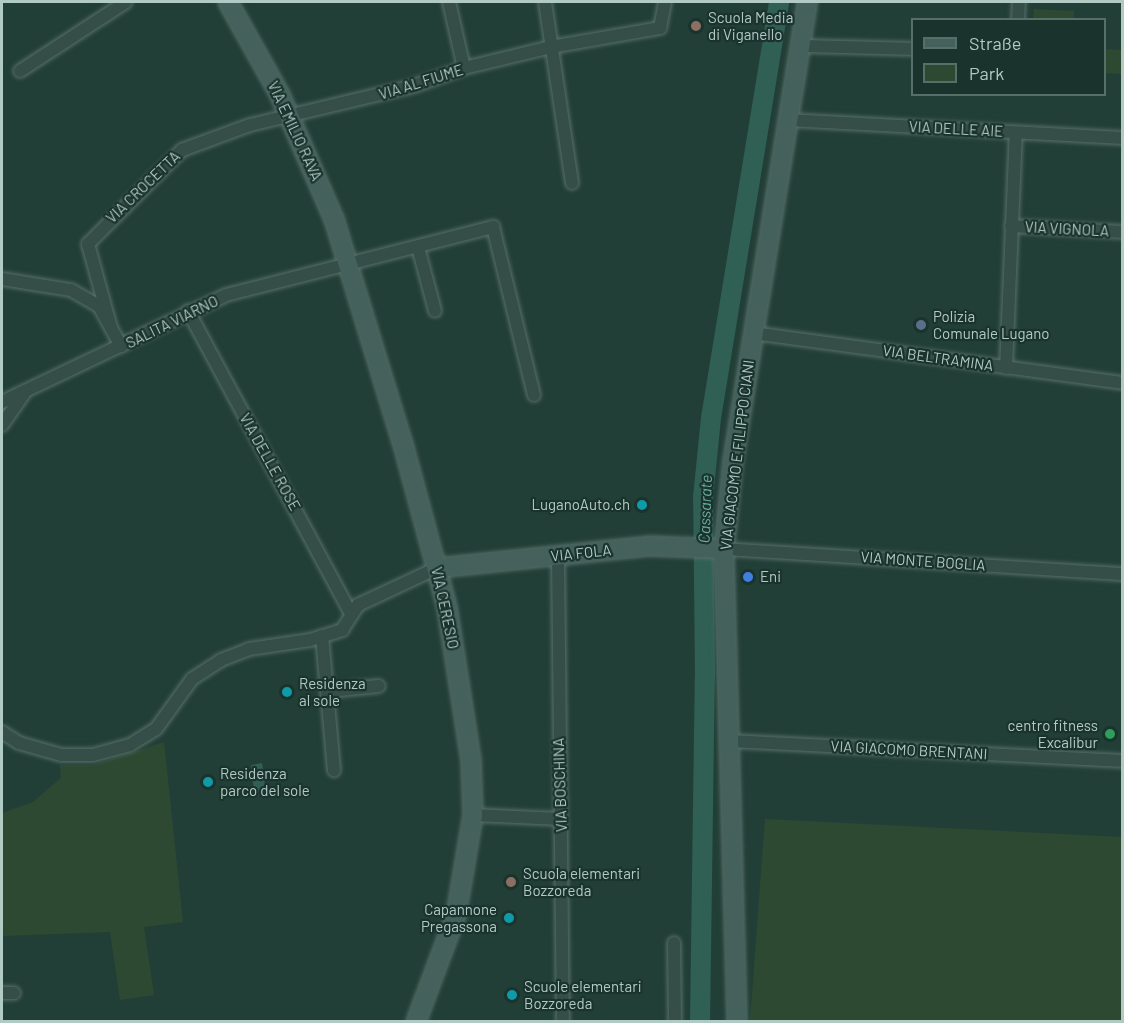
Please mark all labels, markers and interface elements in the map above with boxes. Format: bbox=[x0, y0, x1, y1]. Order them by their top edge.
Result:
place label: Scuola Media di Viganello bbox=[708, 8, 793, 43]
legend bbox=[911, 18, 1106, 96]
marker: Scuola Media di Viganello bbox=[689, 19, 703, 33]
text: Straße bbox=[969, 32, 1021, 54]
street label: VIA AL FIUME bbox=[377, 61, 465, 103]
text: Park bbox=[969, 62, 1004, 84]
street label: VIA EMILIO RAVA bbox=[264, 78, 326, 184]
street label: VIA DELLE AIE bbox=[908, 118, 1004, 140]
street label: VIA CROCETTA bbox=[102, 147, 184, 227]
street label: VIA VIGNOLA bbox=[1024, 218, 1110, 240]
street label: SALITA VIARNO bbox=[123, 292, 221, 352]
place label: Polizia Comunale Lugano bbox=[933, 307, 1049, 342]
marker: Polizia Comunale Lugano bbox=[914, 318, 928, 332]
street label: VIA BELTRAMINA bbox=[881, 341, 995, 375]
street label: VIA GIACOMO E FILIPPO CIANI bbox=[716, 359, 758, 551]
street label: VIA DELLE ROSE bbox=[236, 410, 304, 514]
water label: Cassarate bbox=[694, 474, 716, 544]
place label: LuganoAuto.ch bbox=[531, 496, 630, 514]
marker: LuganoAuto.ch bbox=[635, 498, 649, 512]
street label: VIA FOLA bbox=[550, 541, 612, 565]
street label: VIA MONTE BOGLIA bbox=[860, 548, 986, 574]
street label: VIA CERESIO bbox=[428, 565, 462, 651]
place label: Eni bbox=[760, 568, 781, 586]
marker: Eni bbox=[741, 570, 755, 584]
place label: Residenza al sole bbox=[299, 674, 366, 709]
marker: Residenza al sole bbox=[280, 685, 294, 699]
place label: centro fitness Excalibur bbox=[1007, 716, 1098, 751]
marker: centro fitness Excalibur bbox=[1103, 727, 1117, 741]
street label: VIA GIACOMO BRENTANI bbox=[830, 737, 988, 763]
street label: VIA BOSCHINA bbox=[549, 738, 571, 832]
place label: Residenza parco del sole bbox=[220, 764, 310, 799]
marker: Residenza parco del sole bbox=[201, 775, 215, 789]
place label: Scuola elementari Bozzoreda bbox=[523, 864, 640, 899]
marker: Scuola elementari Bozzoreda bbox=[504, 875, 518, 889]
place label: Capannone Pregassona bbox=[421, 900, 497, 935]
marker: Capannone Pregassona bbox=[502, 911, 516, 925]
place label: Scuole elementari Bozzoreda bbox=[524, 977, 641, 1012]
marker: Scuole elementari Bozzoreda bbox=[505, 988, 519, 1002]

